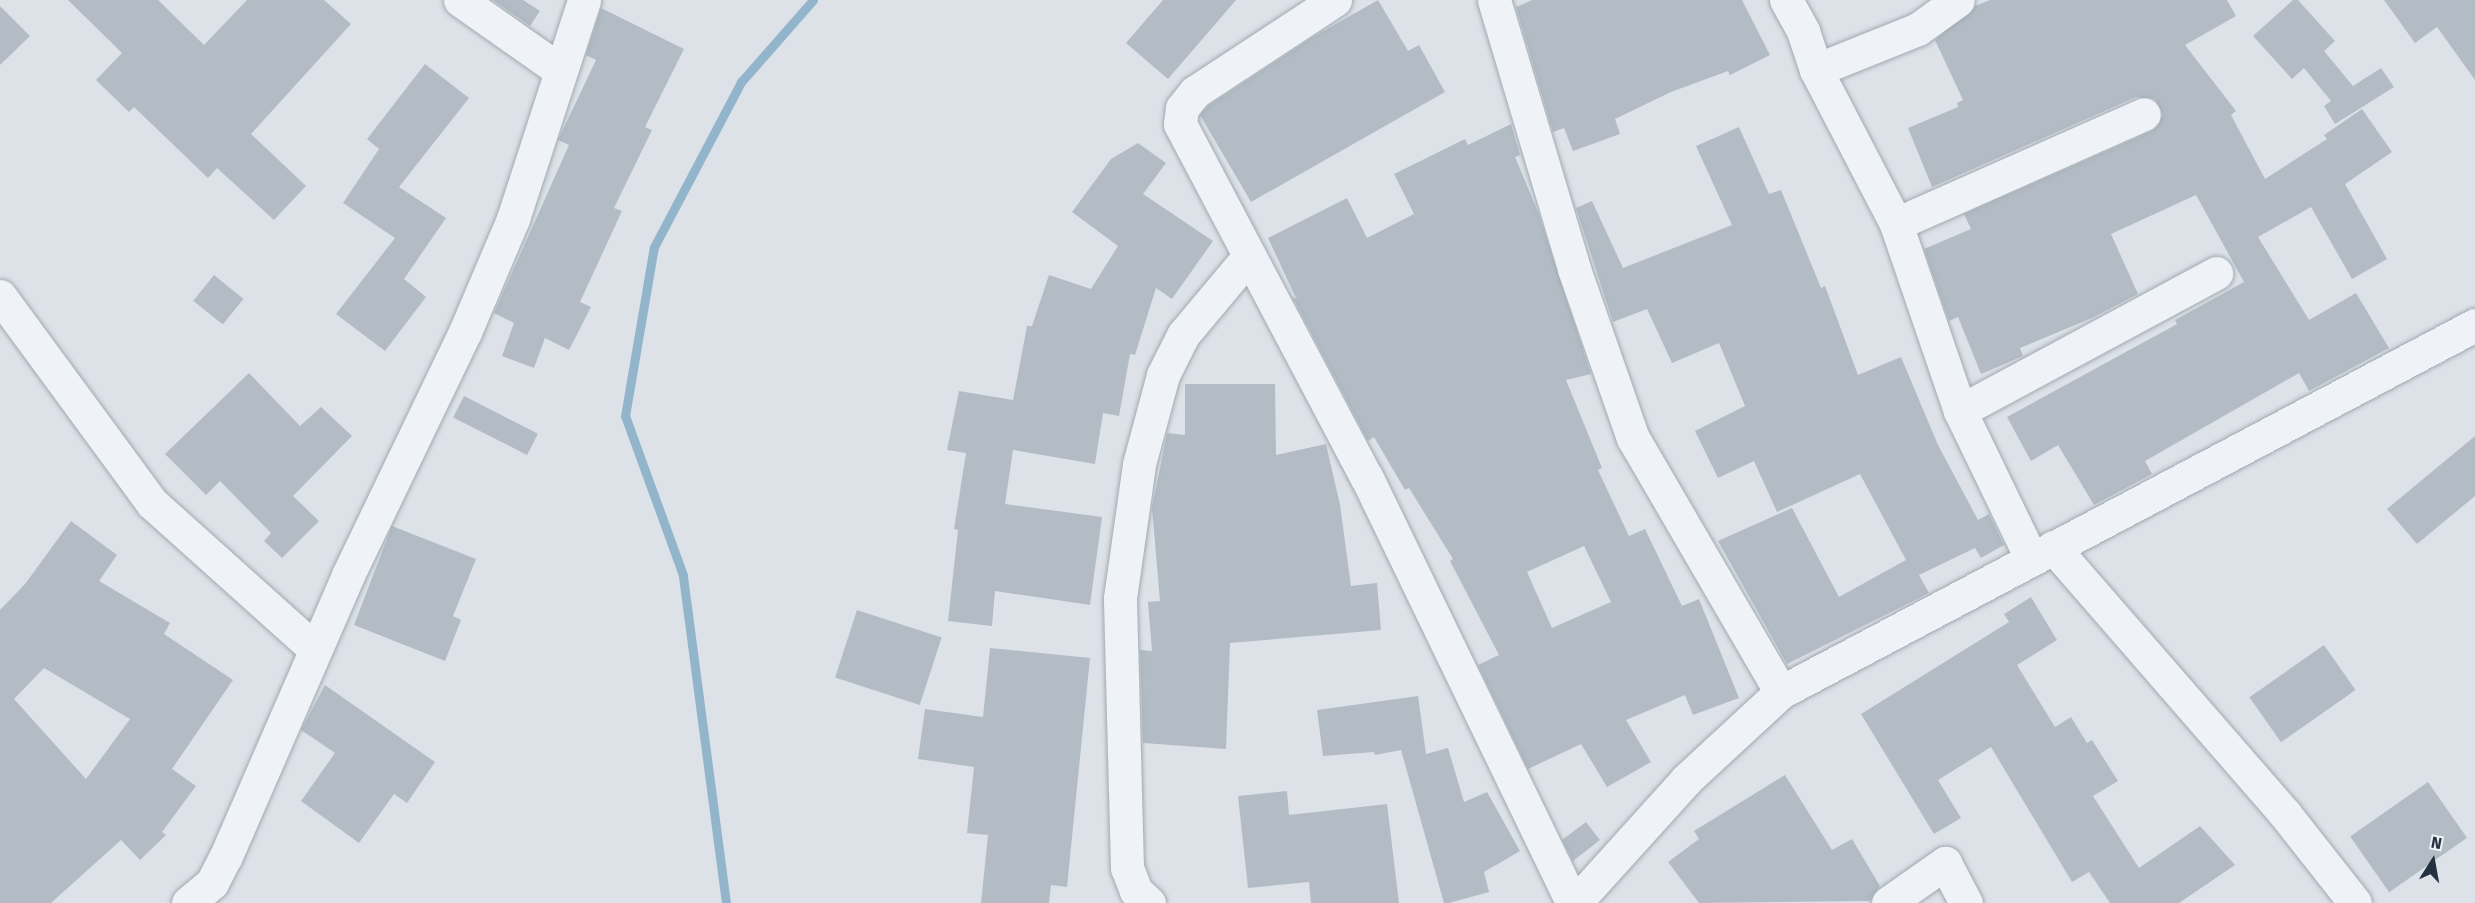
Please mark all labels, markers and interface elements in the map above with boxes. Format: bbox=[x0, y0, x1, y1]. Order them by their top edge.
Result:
north arrow bbox=[2403, 831, 2463, 891]
text: N bbox=[2430, 833, 2444, 853]

